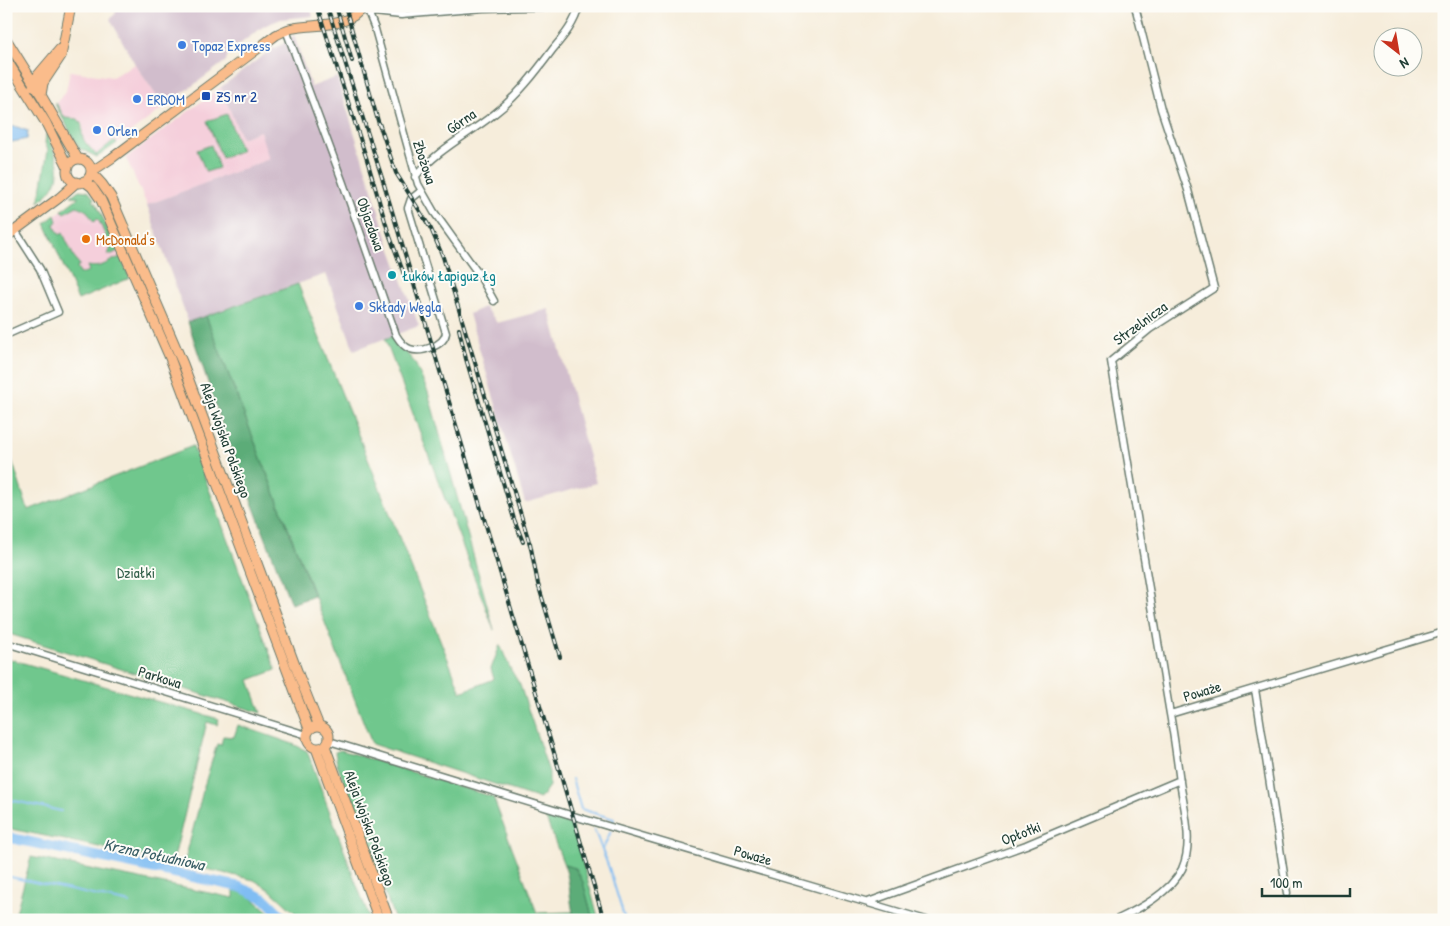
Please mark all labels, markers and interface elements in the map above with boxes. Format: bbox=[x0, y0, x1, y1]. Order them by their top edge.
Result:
north arrow bbox=[1372, 28, 1422, 78]
place label: Topaz Express bbox=[192, 35, 271, 56]
marker: Topaz Express bbox=[176, 39, 188, 51]
text: N bbox=[1396, 54, 1413, 74]
place label: ZS nr 2 bbox=[216, 86, 257, 107]
place label: ERDOM bbox=[147, 89, 185, 110]
marker: ZS nr 2 bbox=[200, 90, 212, 102]
marker: ERDOM bbox=[131, 93, 143, 105]
street label: Górna bbox=[442, 103, 480, 139]
place label: Orlen bbox=[107, 120, 138, 141]
marker: Orlen bbox=[91, 124, 103, 136]
street label: Zbożowa bbox=[408, 137, 442, 187]
street label: Objazdowa bbox=[352, 195, 390, 254]
place label: McDonald's bbox=[96, 229, 155, 250]
marker: McDonald's bbox=[80, 233, 92, 245]
place label: Łuków Łapiguz Łg bbox=[402, 265, 496, 286]
marker: Łuków Łapiguz Łg bbox=[386, 269, 398, 281]
place label: Składy Węgla bbox=[369, 296, 441, 317]
street label: Strzelnicza bbox=[1109, 296, 1172, 350]
marker: Składy Węgla bbox=[353, 300, 365, 312]
street label: Aleja Wojska Polskiego bbox=[195, 379, 257, 501]
park label: Działki bbox=[117, 562, 155, 583]
street label: Parkowa bbox=[136, 661, 184, 694]
street label: Poważe bbox=[1181, 675, 1223, 707]
street label: Aleja Wojska Polskiego bbox=[339, 767, 401, 889]
street label: Opłotki bbox=[998, 816, 1044, 850]
water label: Krzna Południowa bbox=[102, 833, 208, 876]
street label: Poważe bbox=[732, 840, 774, 870]
scale bar bbox=[1262, 866, 1350, 898]
text: 100 m bbox=[1270, 872, 1303, 893]

